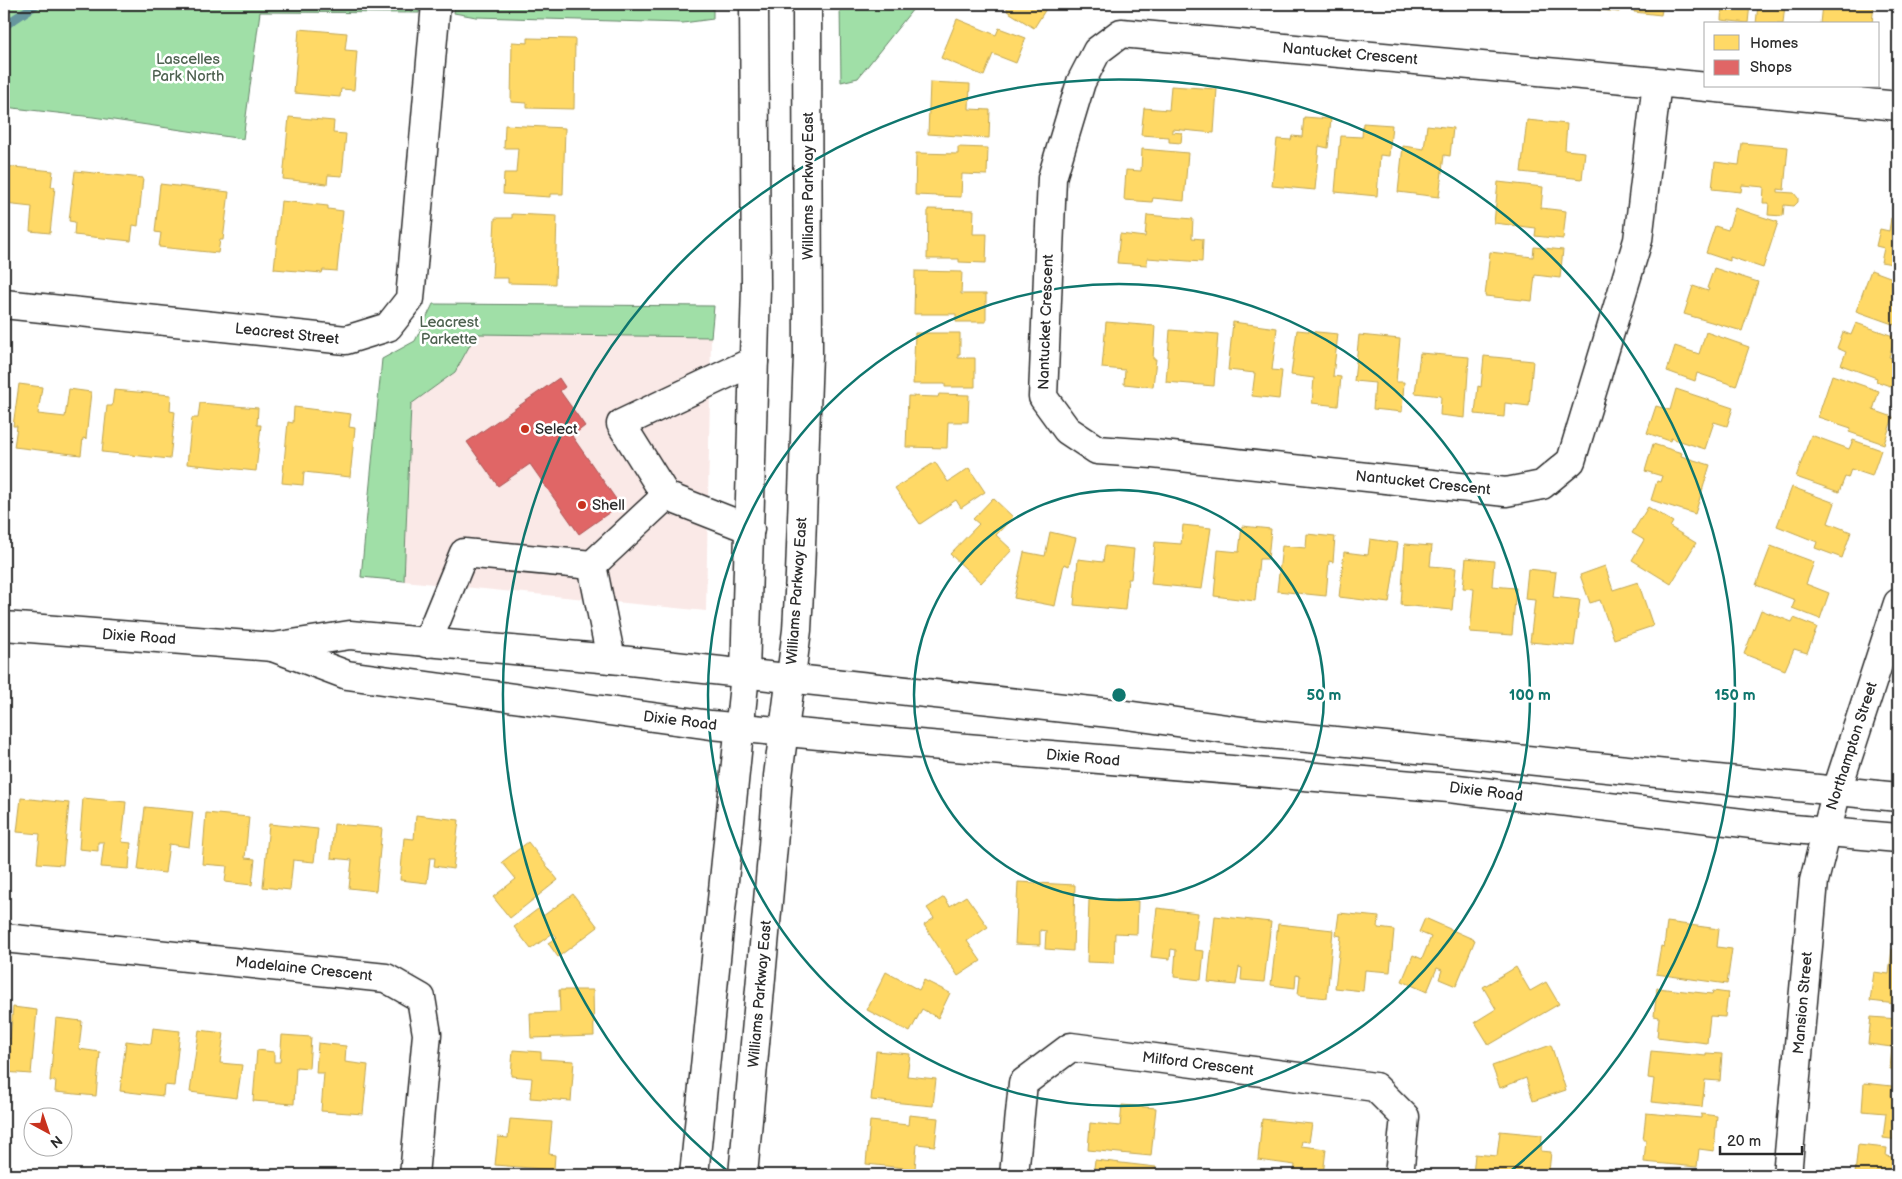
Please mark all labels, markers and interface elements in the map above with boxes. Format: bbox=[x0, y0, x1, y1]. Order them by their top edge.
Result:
legend bbox=[1704, 22, 1880, 88]
text: Homes bbox=[1750, 34, 1799, 53]
street label: Nantucket Crescent bbox=[1282, 39, 1419, 69]
park label: Lascelles Park North bbox=[152, 50, 224, 86]
text: Shops bbox=[1750, 58, 1793, 77]
street label: Williams Parkway East bbox=[799, 112, 818, 260]
street label: Nantucket Crescent bbox=[1034, 253, 1058, 390]
park label: Leacrest Parkette bbox=[419, 313, 479, 349]
street label: Leacrest Street bbox=[234, 319, 340, 349]
place label: Select bbox=[535, 420, 578, 439]
marker: Select bbox=[519, 423, 531, 435]
street label: Nantucket Crescent bbox=[1354, 466, 1492, 500]
place label: Shell bbox=[592, 496, 625, 515]
marker: Shell bbox=[576, 499, 588, 511]
street label: Williams Parkway East bbox=[782, 516, 812, 665]
street label: Dixie Road bbox=[101, 625, 177, 649]
street label: Northampton Street bbox=[1822, 679, 1882, 813]
centre of rings bbox=[1110, 686, 1128, 704]
text: 50 m bbox=[1307, 686, 1342, 705]
text: 100 m bbox=[1509, 686, 1551, 705]
text: 150 m bbox=[1714, 686, 1756, 705]
street label: Dixie Road bbox=[642, 707, 718, 735]
street label: Dixie Road bbox=[1045, 745, 1121, 771]
street label: Dixie Road bbox=[1448, 778, 1524, 806]
street label: Williams Parkway East bbox=[744, 919, 776, 1068]
street label: Mansion Street bbox=[1789, 951, 1817, 1055]
street label: Madelaine Crescent bbox=[235, 952, 374, 986]
street label: Milford Crescent bbox=[1141, 1048, 1255, 1080]
north arrow bbox=[22, 1106, 72, 1156]
scale bar bbox=[1720, 1124, 1802, 1156]
text: N bbox=[47, 1132, 66, 1151]
text: 20 m bbox=[1727, 1132, 1761, 1151]

